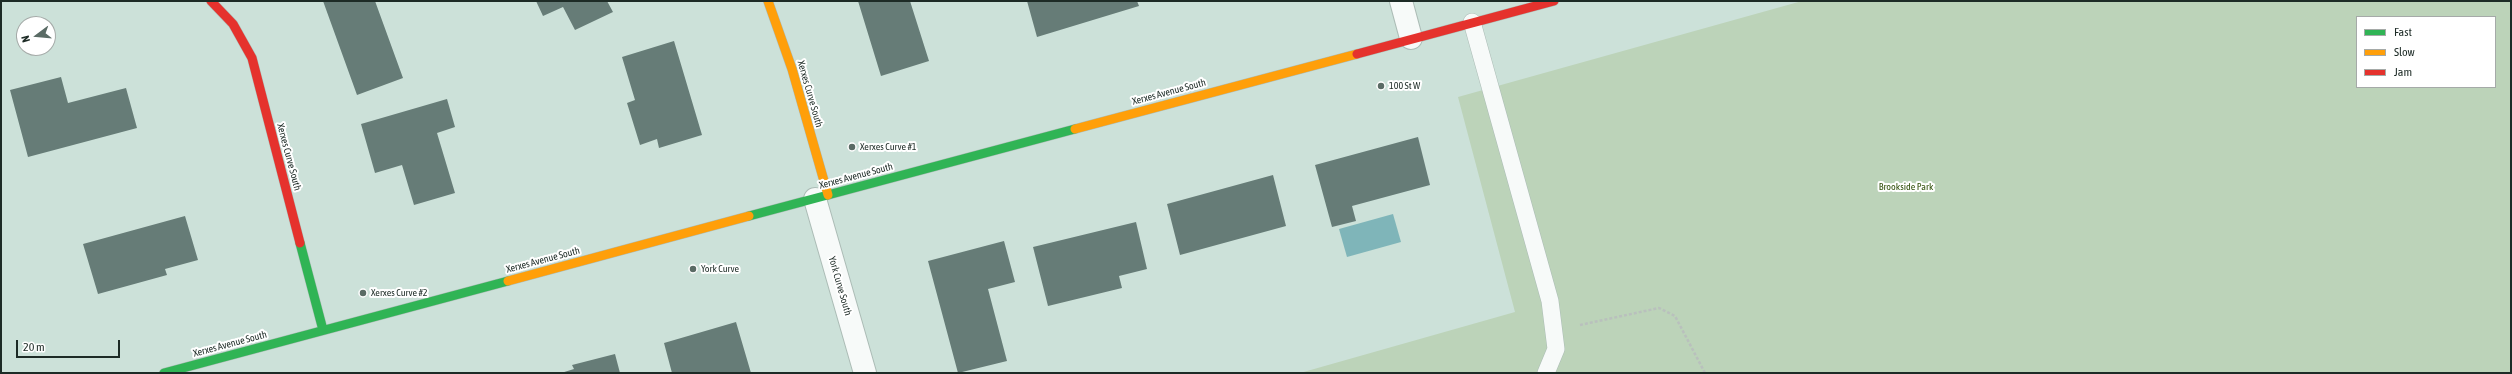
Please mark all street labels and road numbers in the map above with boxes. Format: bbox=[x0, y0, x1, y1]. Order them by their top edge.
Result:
street label: Xerxes Curve South bbox=[795, 59, 825, 129]
street label: Xerxes Avenue South bbox=[1131, 76, 1207, 108]
street label: Xerxes Curve South bbox=[274, 122, 304, 192]
street label: Xerxes Avenue South bbox=[818, 160, 894, 192]
street label: Xerxes Avenue South bbox=[505, 244, 581, 276]
street label: York Curve South bbox=[826, 255, 854, 317]
street label: Xerxes Avenue South bbox=[192, 328, 268, 360]

